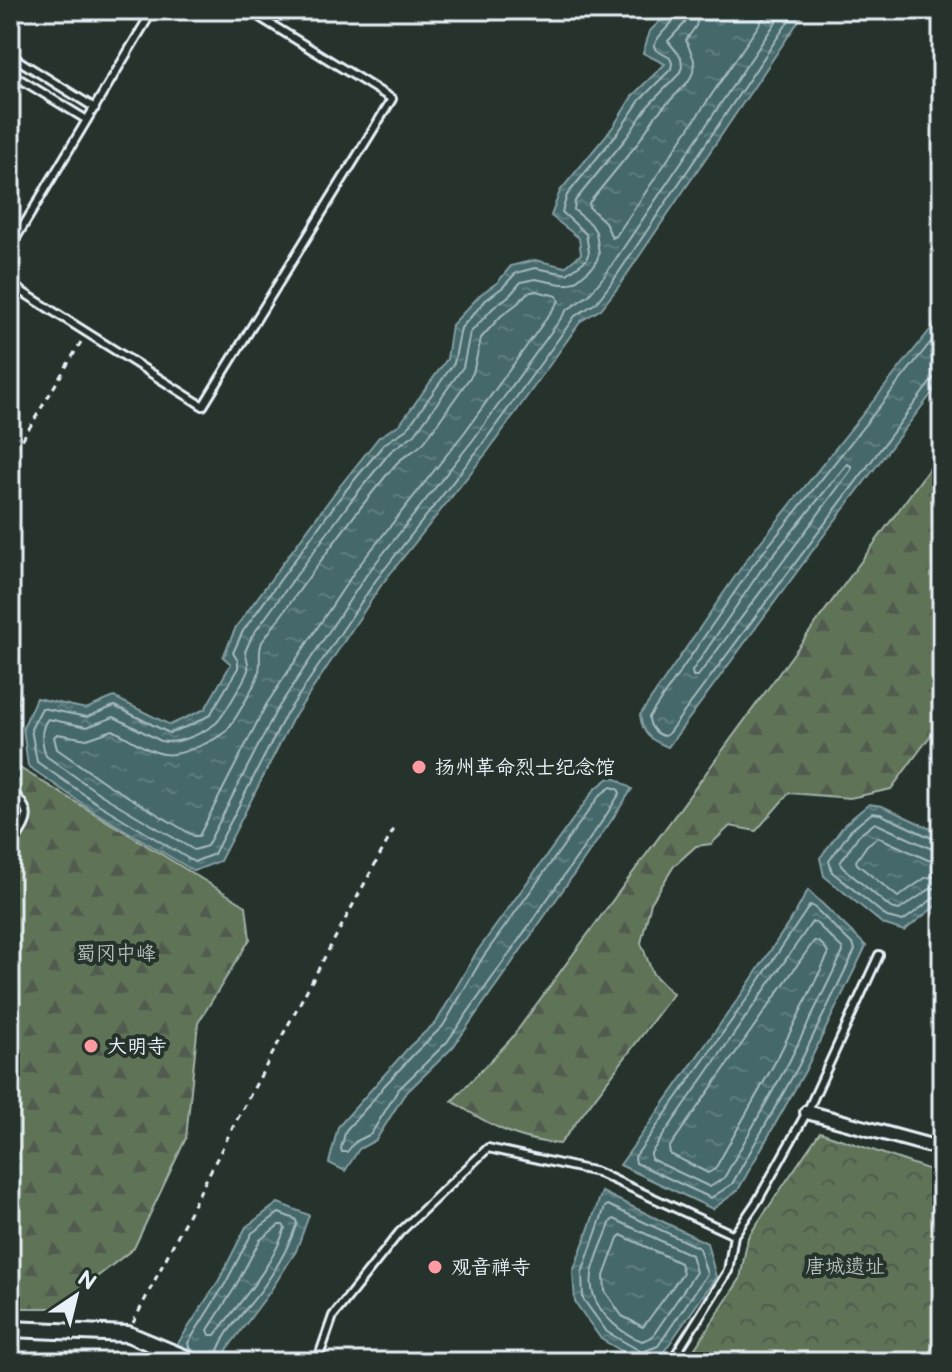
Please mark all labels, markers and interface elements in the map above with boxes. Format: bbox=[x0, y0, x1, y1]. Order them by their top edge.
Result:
place label: 扬州革命烈士纪念馆 bbox=[435, 756, 615, 780]
marker: 扬州革命烈士纪念馆 bbox=[410, 758, 428, 776]
park label: 蜀冈中峰 bbox=[76, 942, 156, 966]
place label: 大明寺 bbox=[107, 1035, 167, 1059]
marker: 大明寺 bbox=[82, 1037, 100, 1055]
park label: 唐城遗址 bbox=[805, 1255, 885, 1279]
north arrow bbox=[36, 1256, 116, 1336]
place label: 观音禅寺 bbox=[451, 1256, 531, 1280]
marker: 观音禅寺 bbox=[426, 1258, 444, 1276]
text: N bbox=[72, 1265, 101, 1297]

